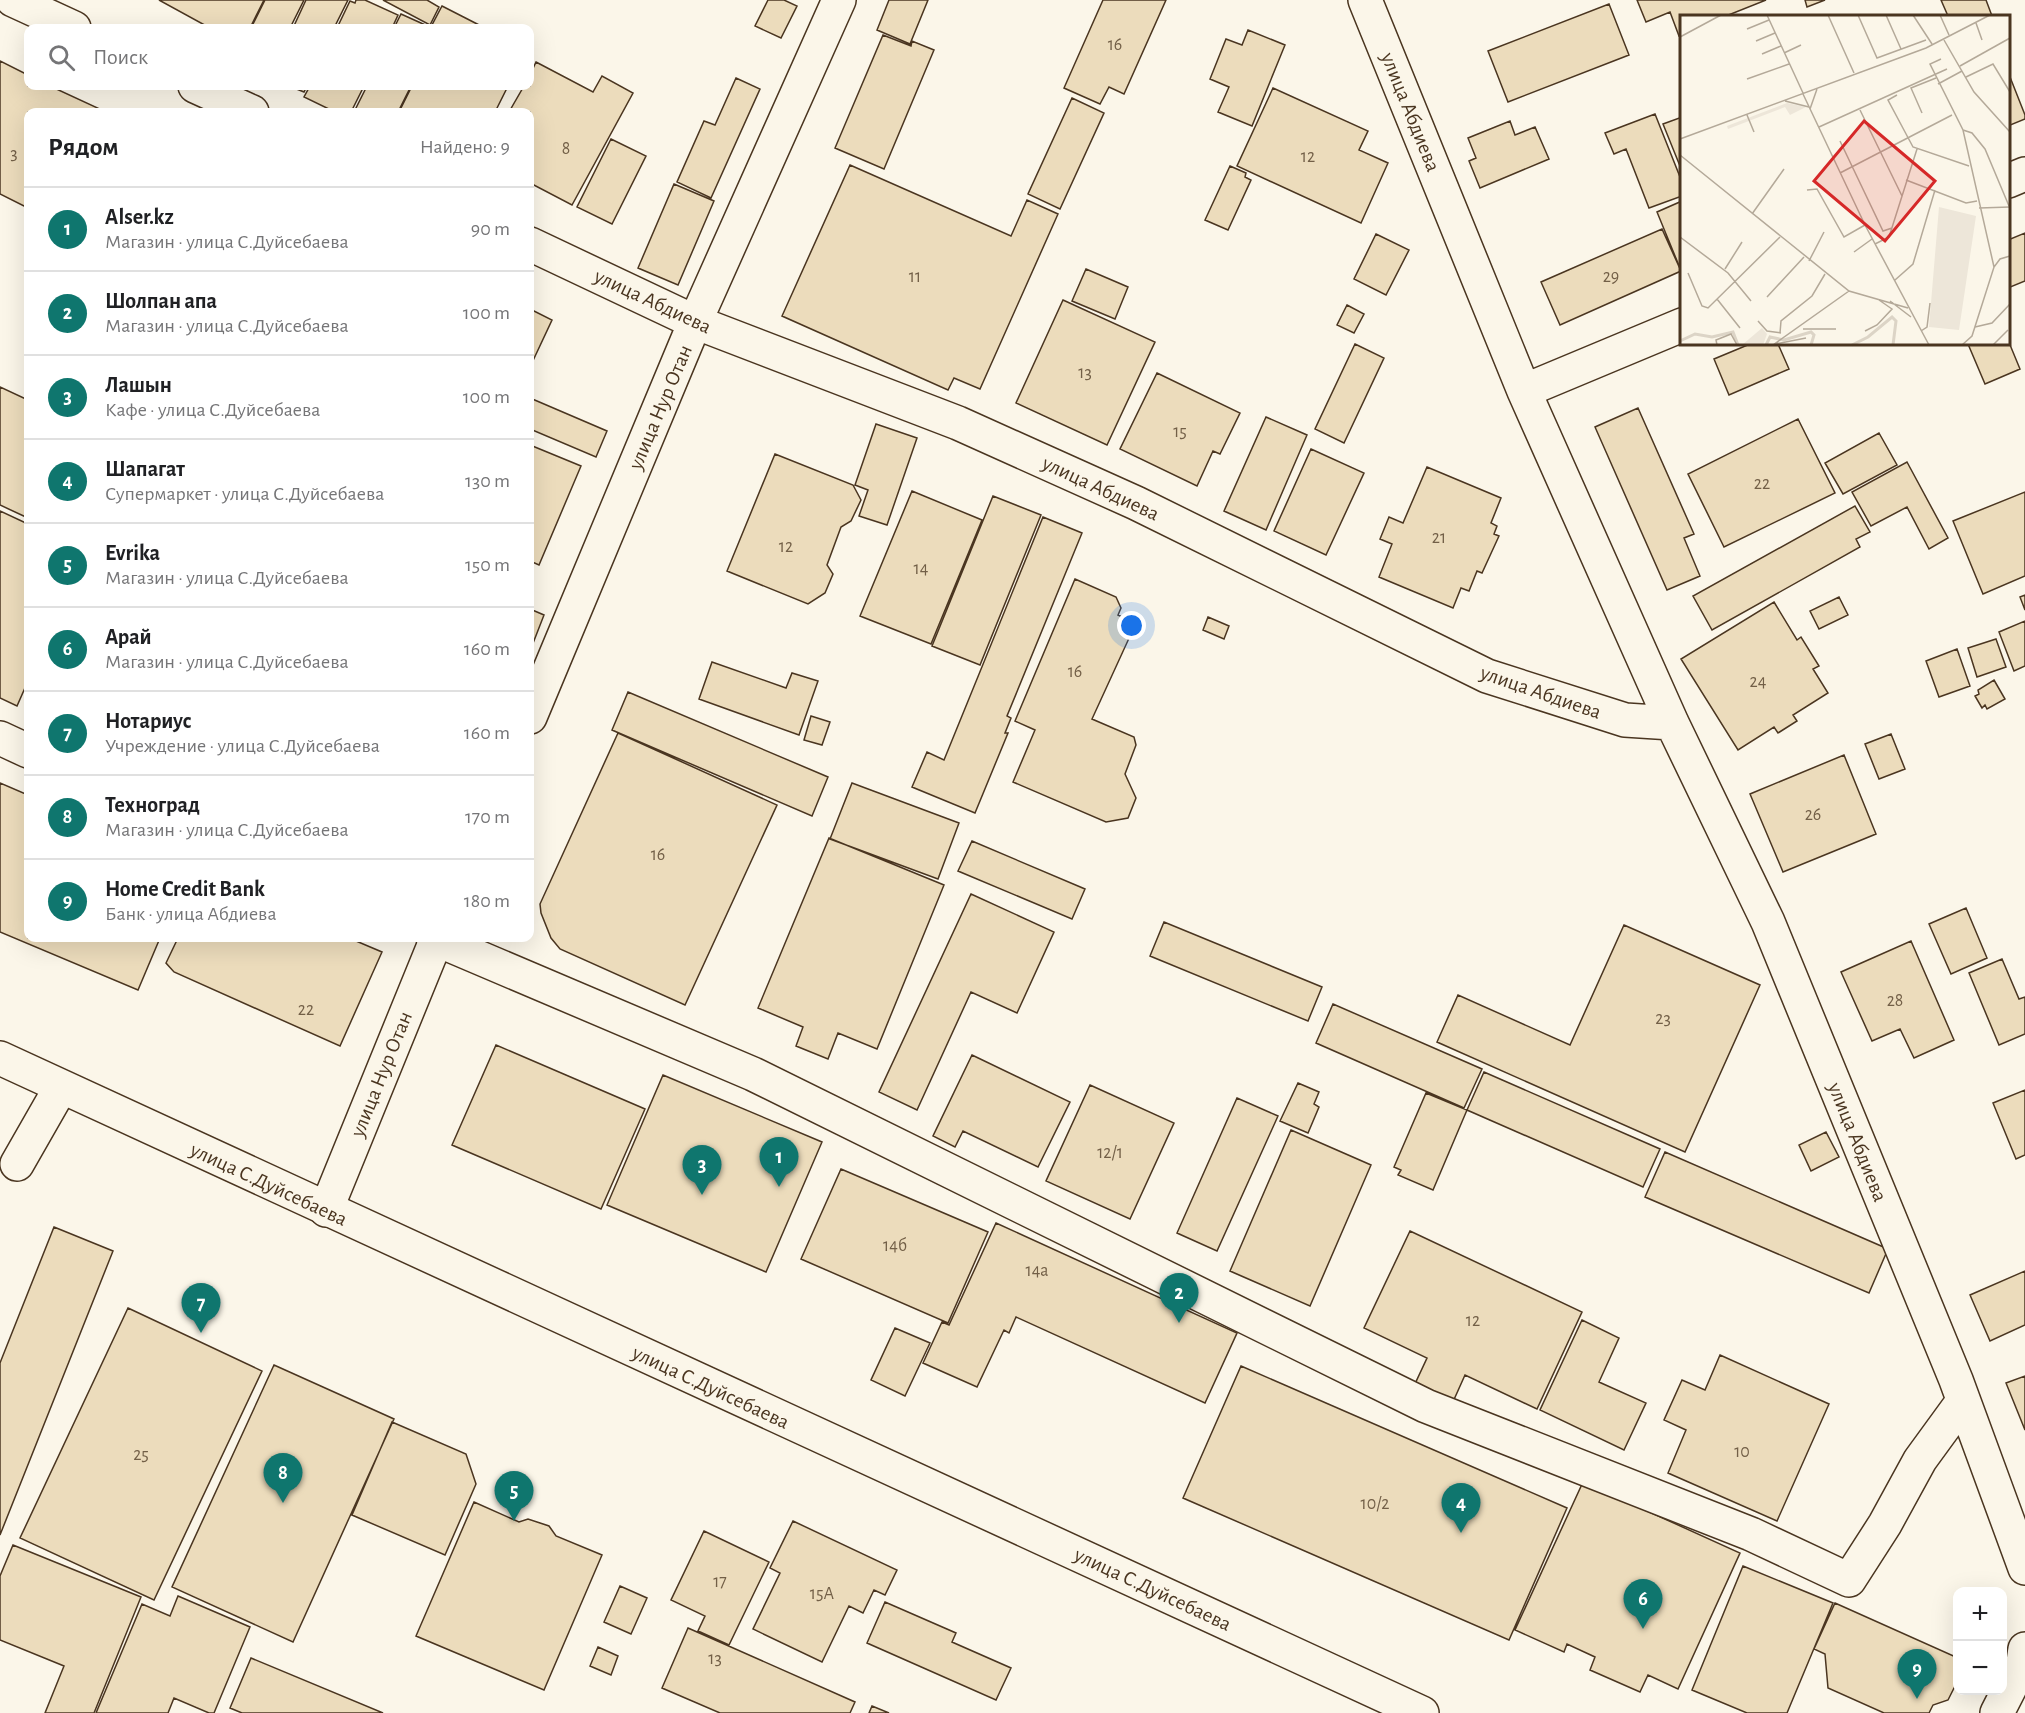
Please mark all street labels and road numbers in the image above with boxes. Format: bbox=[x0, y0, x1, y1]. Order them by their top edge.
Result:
street label: улица Абдиева bbox=[1377, 49, 1444, 175]
street label: улица Абдиева bbox=[590, 265, 715, 338]
street label: улица Нур Отан bbox=[624, 342, 696, 474]
street label: улица Абдиева bbox=[1038, 452, 1163, 525]
street label: улица Абдиева bbox=[1477, 662, 1604, 723]
street label: улица Нур Отан bbox=[346, 1009, 416, 1141]
street label: улица Абдиева bbox=[1824, 1079, 1891, 1205]
street label: улица С.Дуйсебаева bbox=[186, 1138, 351, 1230]
street label: улица С.Дуйсебаева bbox=[628, 1341, 793, 1433]
street label: улица С.Дуйсебаева bbox=[1070, 1543, 1235, 1635]

